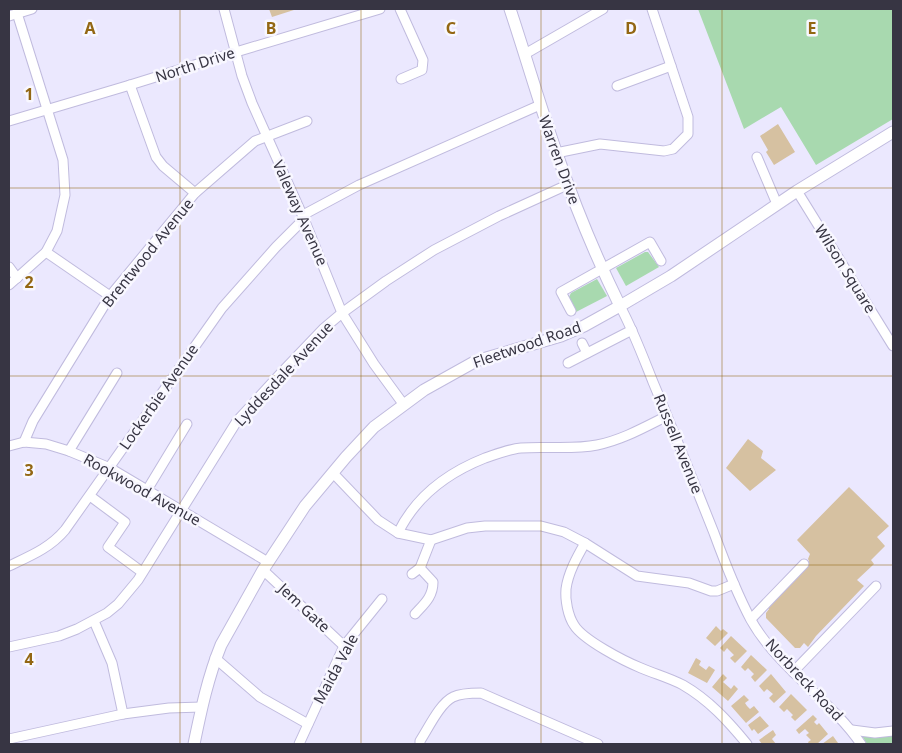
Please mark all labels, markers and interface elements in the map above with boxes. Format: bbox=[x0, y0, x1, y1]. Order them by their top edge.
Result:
text: A bbox=[84, 17, 96, 39]
text: B bbox=[266, 17, 276, 39]
text: C bbox=[446, 17, 456, 39]
text: D bbox=[625, 17, 637, 39]
text: E bbox=[808, 17, 817, 39]
street label: North Drive bbox=[152, 42, 237, 86]
text: 1 bbox=[24, 83, 34, 105]
street label: Warren Drive bbox=[535, 113, 585, 207]
street label: Valeway Avenue bbox=[269, 157, 333, 269]
street label: Brentwood Avenue bbox=[97, 194, 197, 311]
street label: Wilson Square bbox=[811, 221, 881, 316]
text: 2 bbox=[24, 271, 34, 293]
street label: Fleetwood Road bbox=[470, 316, 583, 372]
street label: Lyddesdale Avenue bbox=[230, 317, 337, 430]
street label: Lockerbie Avenue bbox=[114, 340, 202, 453]
street label: Russell Avenue bbox=[650, 391, 708, 496]
street label: Rookwood Avenue bbox=[80, 449, 205, 530]
text: 3 bbox=[24, 459, 34, 481]
street label: Jem Gate bbox=[273, 577, 335, 636]
street label: Maida Vale bbox=[308, 630, 362, 707]
street label: Norbreck Road bbox=[761, 634, 848, 725]
text: 4 bbox=[24, 648, 34, 670]

